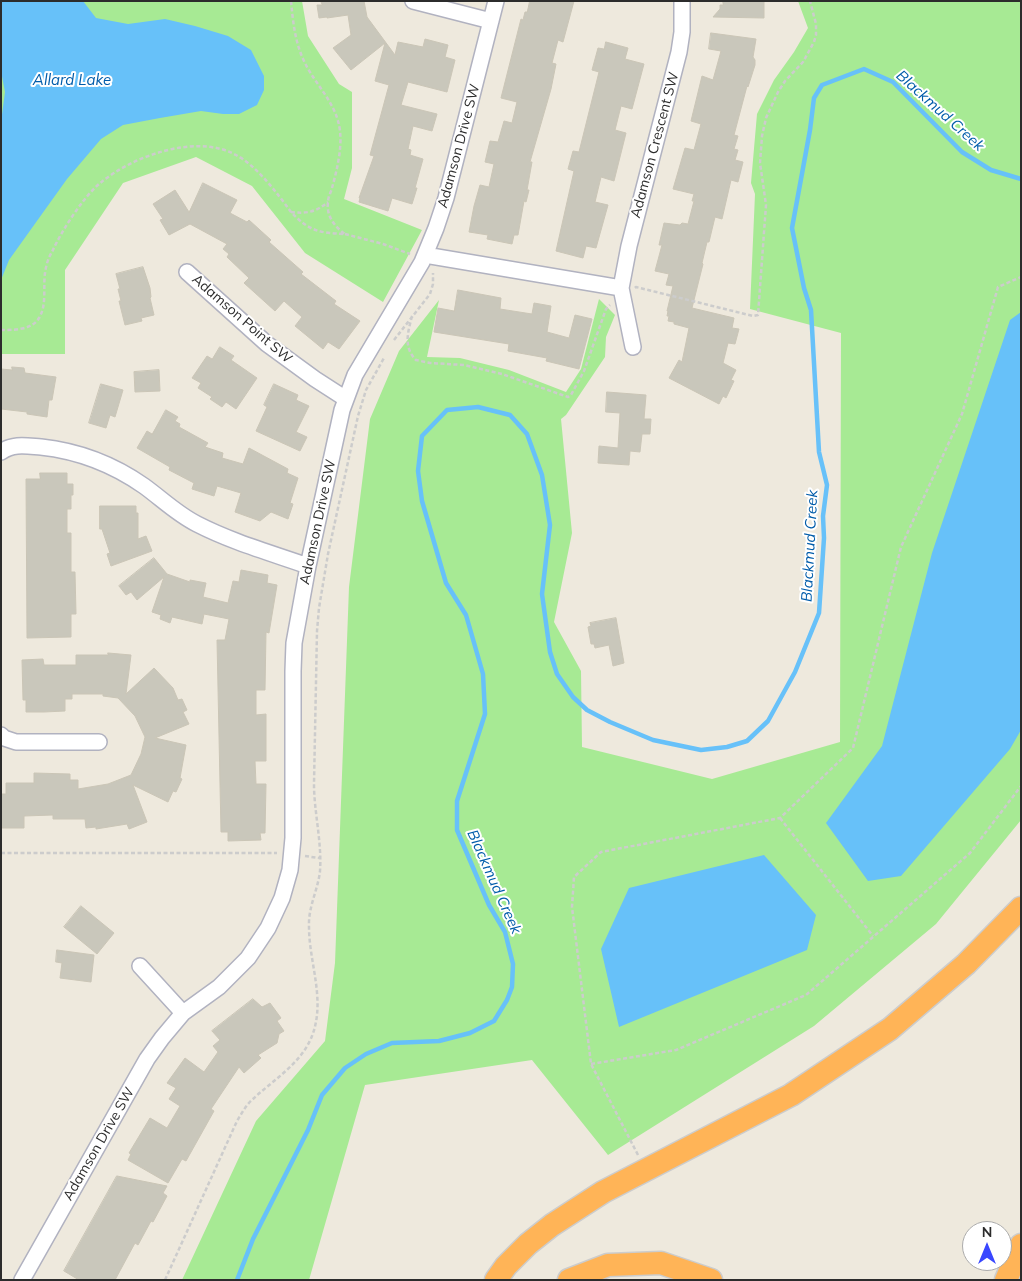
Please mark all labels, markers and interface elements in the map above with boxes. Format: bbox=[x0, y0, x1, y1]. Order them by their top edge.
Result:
water label: Blackmud Creek bbox=[892, 67, 988, 155]
street label: Adamson Crescent SW bbox=[627, 70, 683, 220]
water label: Allard Lake bbox=[33, 71, 111, 89]
street label: Adamson Drive SW bbox=[434, 82, 484, 210]
street label: Adamson Point SW bbox=[189, 271, 295, 367]
street label: Adamson Drive SW bbox=[297, 458, 339, 586]
water label: Blackmud Creek bbox=[798, 489, 822, 603]
water label: Blackmud Creek bbox=[463, 827, 525, 937]
street label: Adamson Drive SW bbox=[60, 1084, 138, 1204]
north arrow bbox=[962, 1221, 1012, 1271]
text: N bbox=[982, 1223, 992, 1241]

